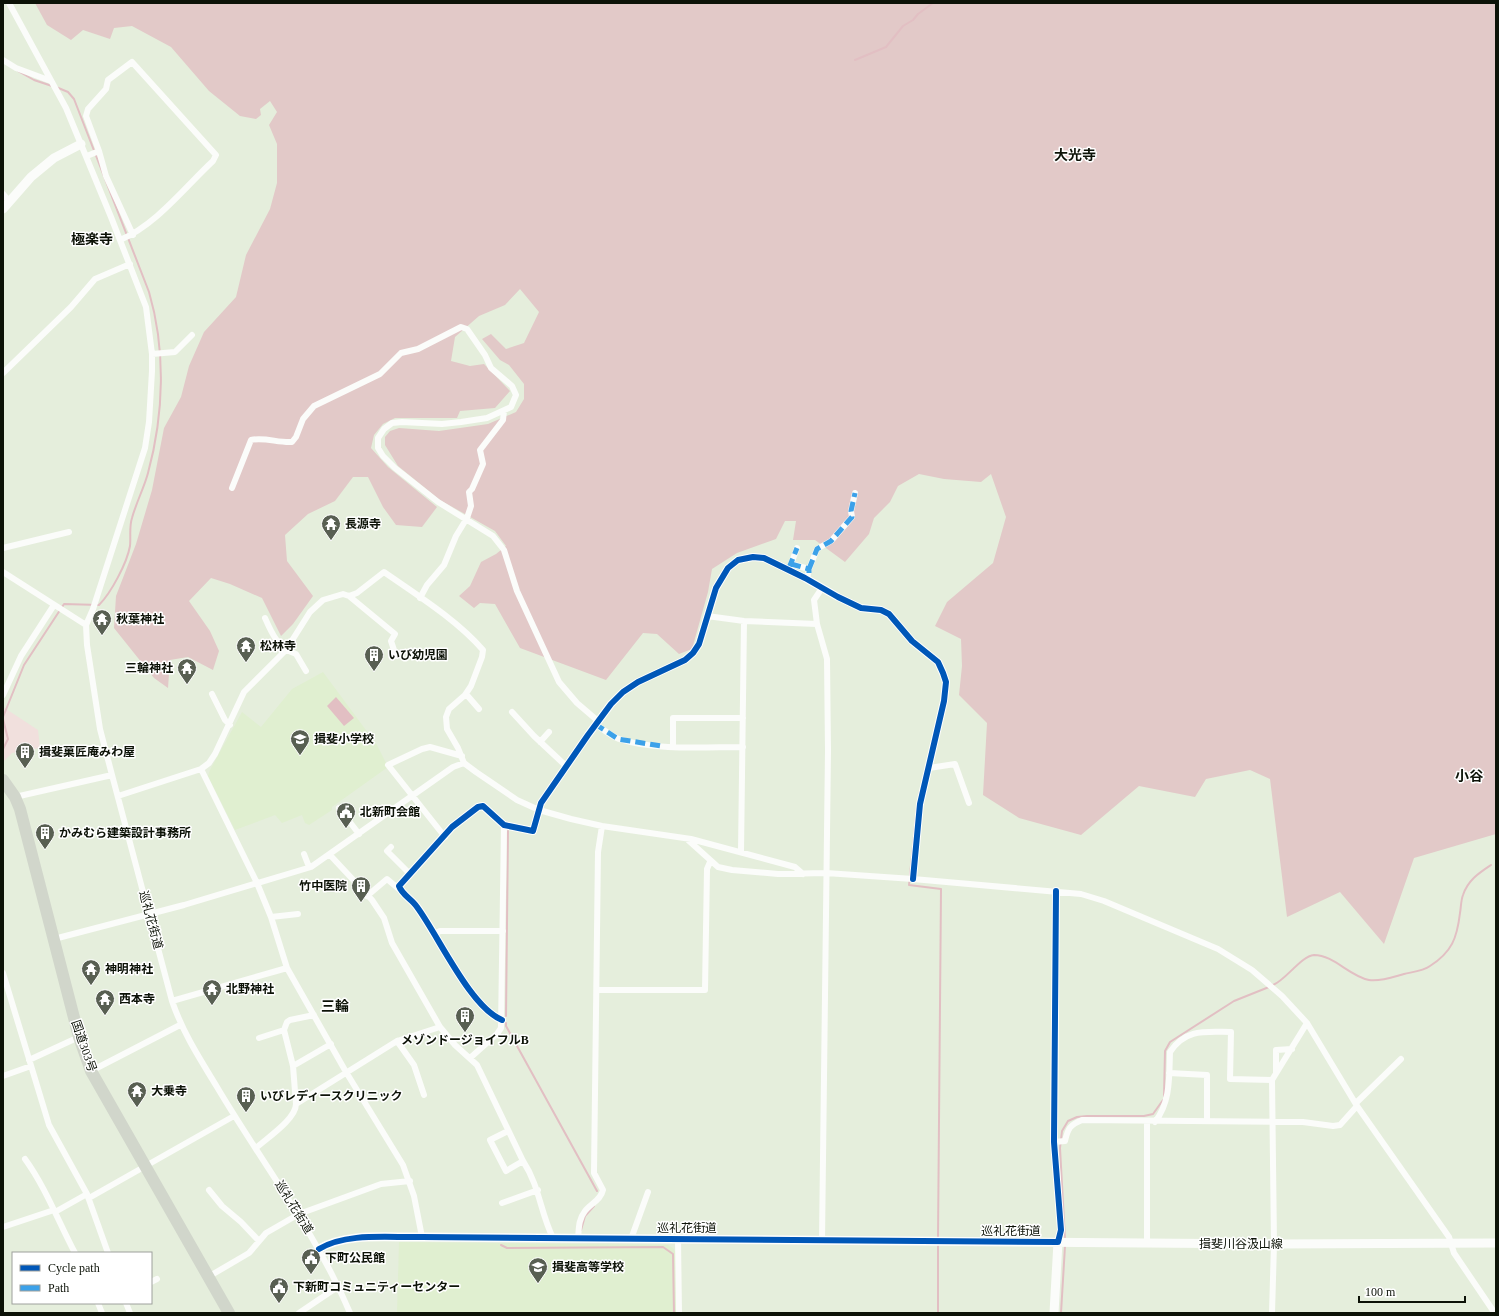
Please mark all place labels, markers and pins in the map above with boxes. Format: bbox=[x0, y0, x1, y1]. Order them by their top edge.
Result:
temple icon: 長源寺 bbox=[320, 513, 342, 541]
place label: 長源寺 bbox=[345, 517, 381, 531]
temple icon: 秋葉神社 bbox=[91, 608, 113, 636]
place label: 秋葉神社 bbox=[116, 612, 164, 626]
temple icon: 松林寺 bbox=[235, 635, 257, 663]
place label: 松林寺 bbox=[260, 639, 296, 653]
building icon: いび幼児園 bbox=[363, 644, 385, 672]
place label: いび幼児園 bbox=[388, 648, 448, 662]
temple icon: 三輪神社 bbox=[176, 657, 198, 685]
place label: 三輪神社 bbox=[125, 661, 173, 675]
school or university icon: 揖斐小学校 bbox=[289, 728, 311, 756]
place label: 揖斐小学校 bbox=[314, 732, 374, 746]
building icon: 揖斐菓匠庵みわ屋 bbox=[14, 741, 36, 769]
place label: 揖斐菓匠庵みわ屋 bbox=[39, 745, 135, 759]
public building icon: 北新町会館 bbox=[335, 801, 357, 829]
place label: 北新町会館 bbox=[360, 805, 420, 819]
building icon: かみむら建築設計事務所 bbox=[34, 822, 56, 850]
place label: かみむら建築設計事務所 bbox=[59, 826, 191, 840]
building icon: 竹中医院 bbox=[350, 875, 372, 903]
place label: 竹中医院 bbox=[299, 879, 347, 893]
temple icon: 神明神社 bbox=[80, 958, 102, 986]
place label: 神明神社 bbox=[105, 962, 153, 976]
temple icon: 北野神社 bbox=[201, 978, 223, 1006]
place label: 北野神社 bbox=[226, 982, 274, 996]
temple icon: 西本寺 bbox=[94, 988, 116, 1016]
place label: 西本寺 bbox=[119, 992, 155, 1006]
building icon: メゾンドージョイフルB bbox=[454, 1005, 476, 1033]
place label: メゾンドージョイフルB bbox=[401, 1033, 529, 1047]
temple icon: 大乗寺 bbox=[126, 1080, 148, 1108]
place label: 大乗寺 bbox=[151, 1084, 187, 1098]
building icon: いびレディースクリニック bbox=[235, 1085, 257, 1113]
place label: いびレディースクリニック bbox=[260, 1089, 403, 1103]
public building icon: 下町公民館 bbox=[300, 1247, 322, 1275]
place label: 下町公民館 bbox=[325, 1251, 385, 1265]
school or university icon: 揖斐高等学校 bbox=[527, 1256, 549, 1284]
place label: 揖斐高等学校 bbox=[552, 1260, 624, 1274]
public building icon: 下新町コミュニティーセンター bbox=[268, 1276, 290, 1304]
place label: 下新町コミュニティーセンター bbox=[293, 1280, 460, 1294]

